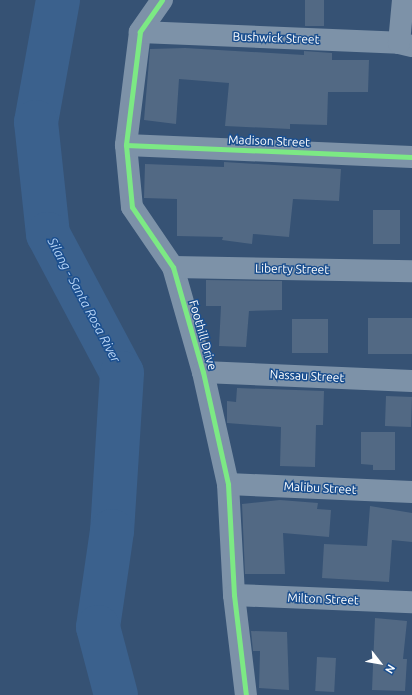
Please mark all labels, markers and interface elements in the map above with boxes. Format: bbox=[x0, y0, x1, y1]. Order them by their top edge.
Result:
street label: Bushwick Street bbox=[232, 29, 320, 47]
street label: Madison Street bbox=[228, 132, 310, 150]
water label: Silang - Santa Rosa River bbox=[44, 235, 124, 365]
street label: Liberty Street bbox=[255, 261, 329, 277]
street label: Foothill Drive bbox=[186, 298, 220, 372]
street label: Nassau Street bbox=[269, 367, 345, 385]
street label: Malibu Street bbox=[283, 479, 357, 497]
street label: Milton Street bbox=[287, 591, 359, 607]
north arrow bbox=[360, 643, 400, 683]
text: N bbox=[383, 663, 398, 676]

